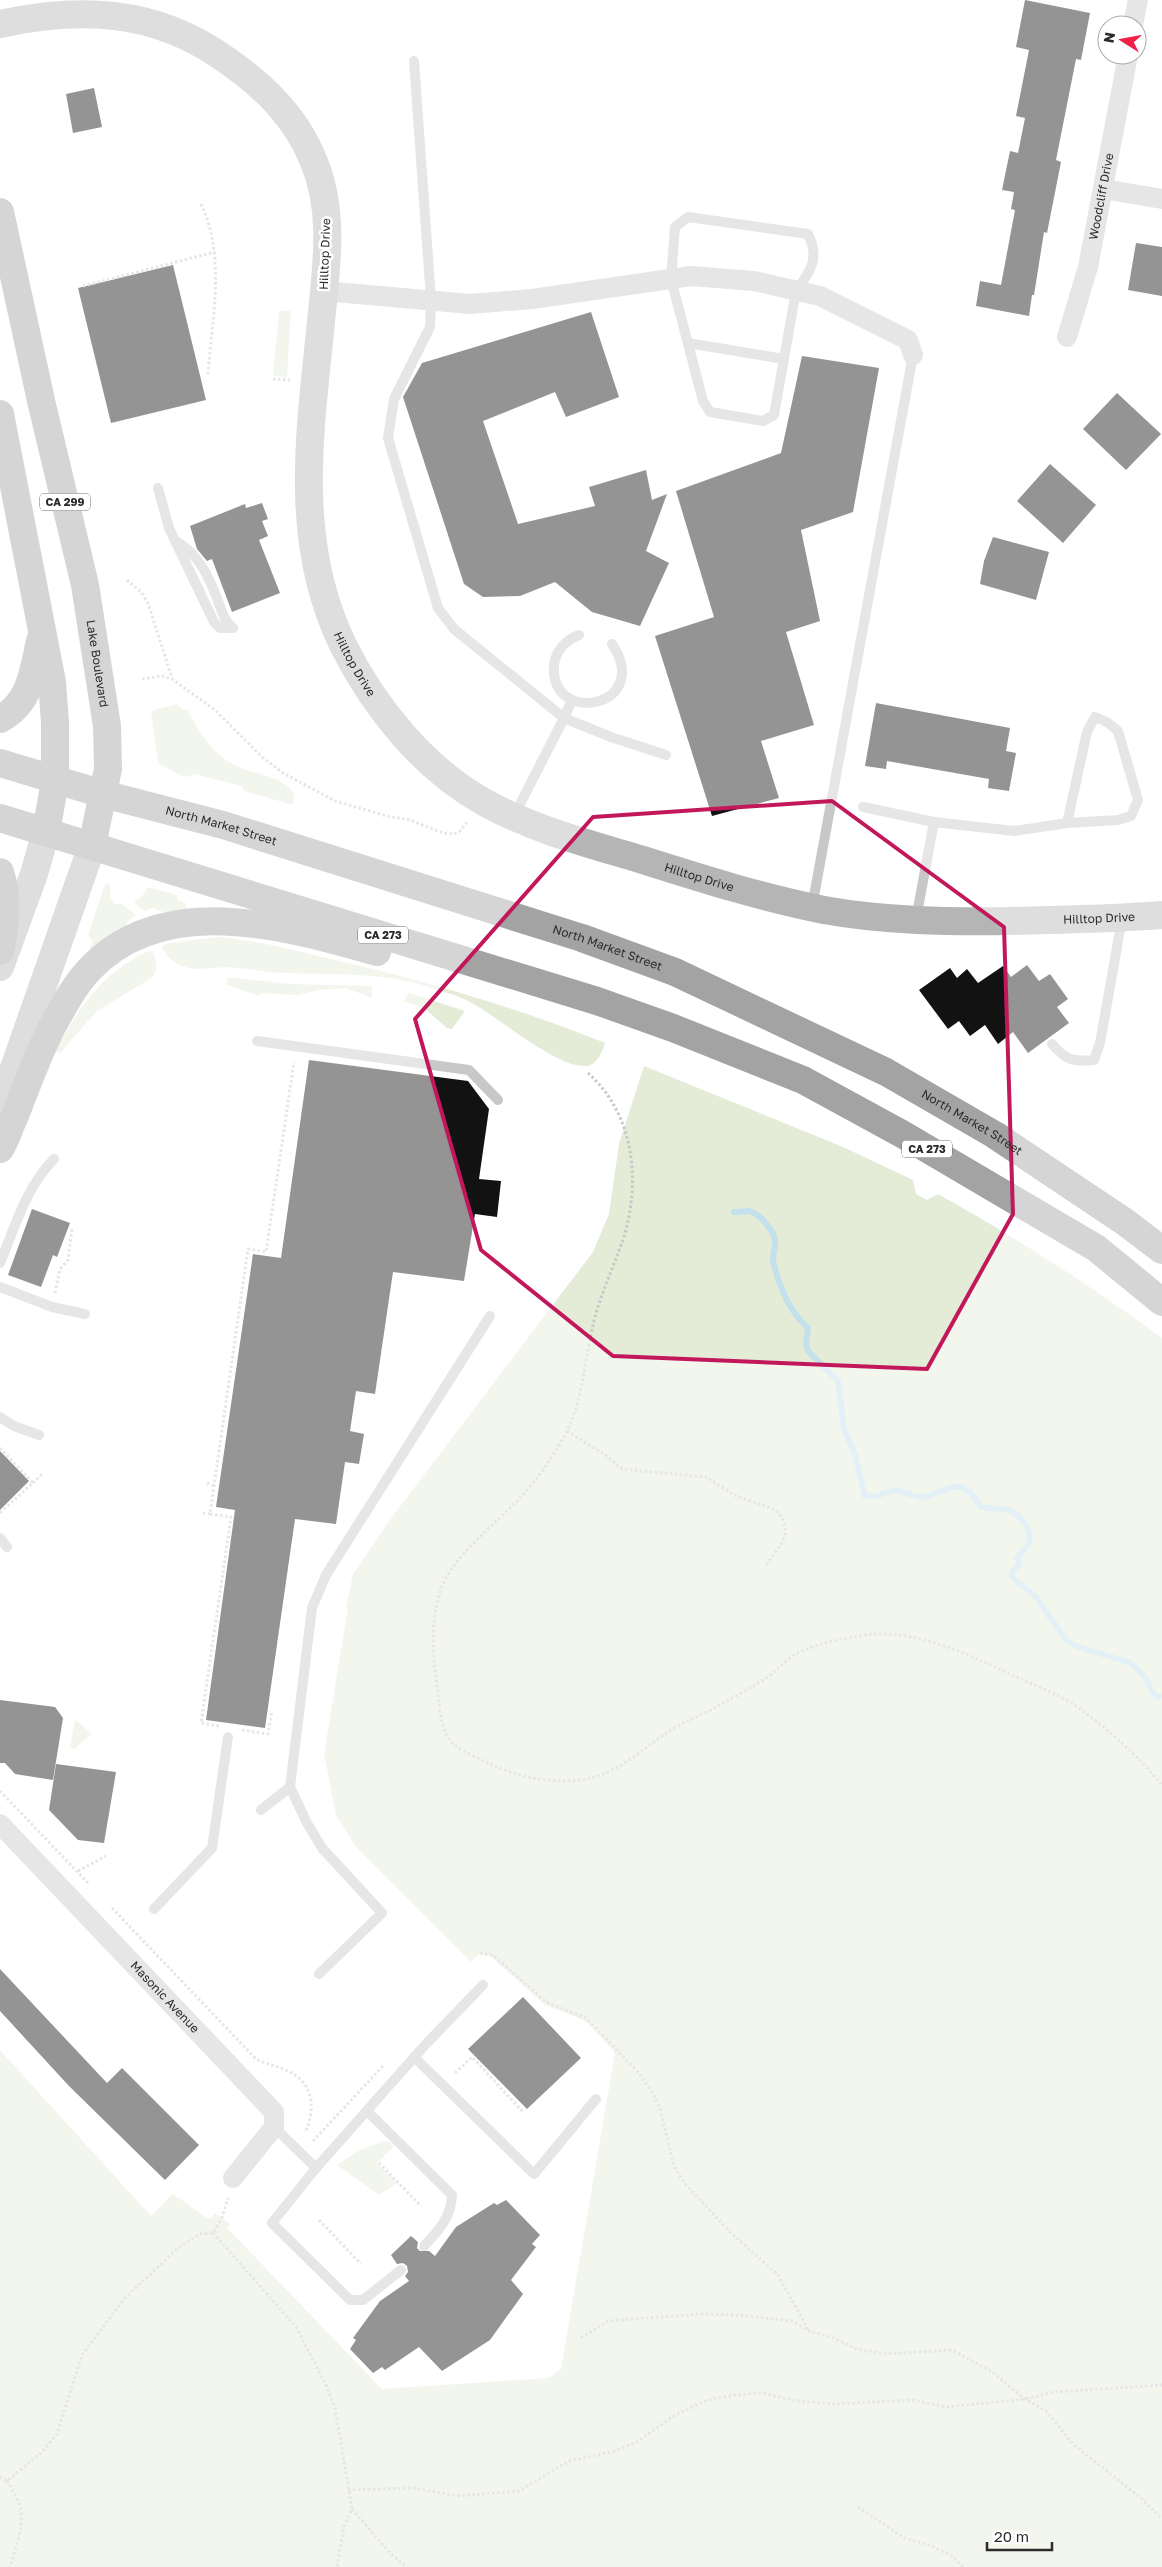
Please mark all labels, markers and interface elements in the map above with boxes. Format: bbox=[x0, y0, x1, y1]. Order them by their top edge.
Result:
north arrow bbox=[1097, 15, 1147, 65]
text: N bbox=[1099, 31, 1118, 44]
street label: Woodcliff Drive bbox=[1085, 152, 1116, 241]
street label: Hilltop Drive bbox=[316, 218, 333, 290]
road number: CA 299 bbox=[40, 494, 90, 511]
street label: Lake Boulevard bbox=[84, 619, 112, 708]
street label: Hilltop Drive bbox=[331, 629, 379, 699]
street label: North Market Street bbox=[164, 802, 279, 849]
street label: Hilltop Drive bbox=[662, 859, 736, 894]
street label: Hilltop Drive bbox=[1063, 909, 1135, 927]
street label: North Market Street bbox=[551, 921, 664, 974]
road number: CA 273 bbox=[358, 926, 408, 944]
street label: North Market Street bbox=[919, 1086, 1026, 1158]
road number: CA 273 bbox=[902, 1140, 952, 1158]
street label: Masonic Avenue bbox=[128, 1958, 203, 2036]
scale bar bbox=[987, 2520, 1052, 2552]
text: 20 m bbox=[994, 2527, 1029, 2545]

